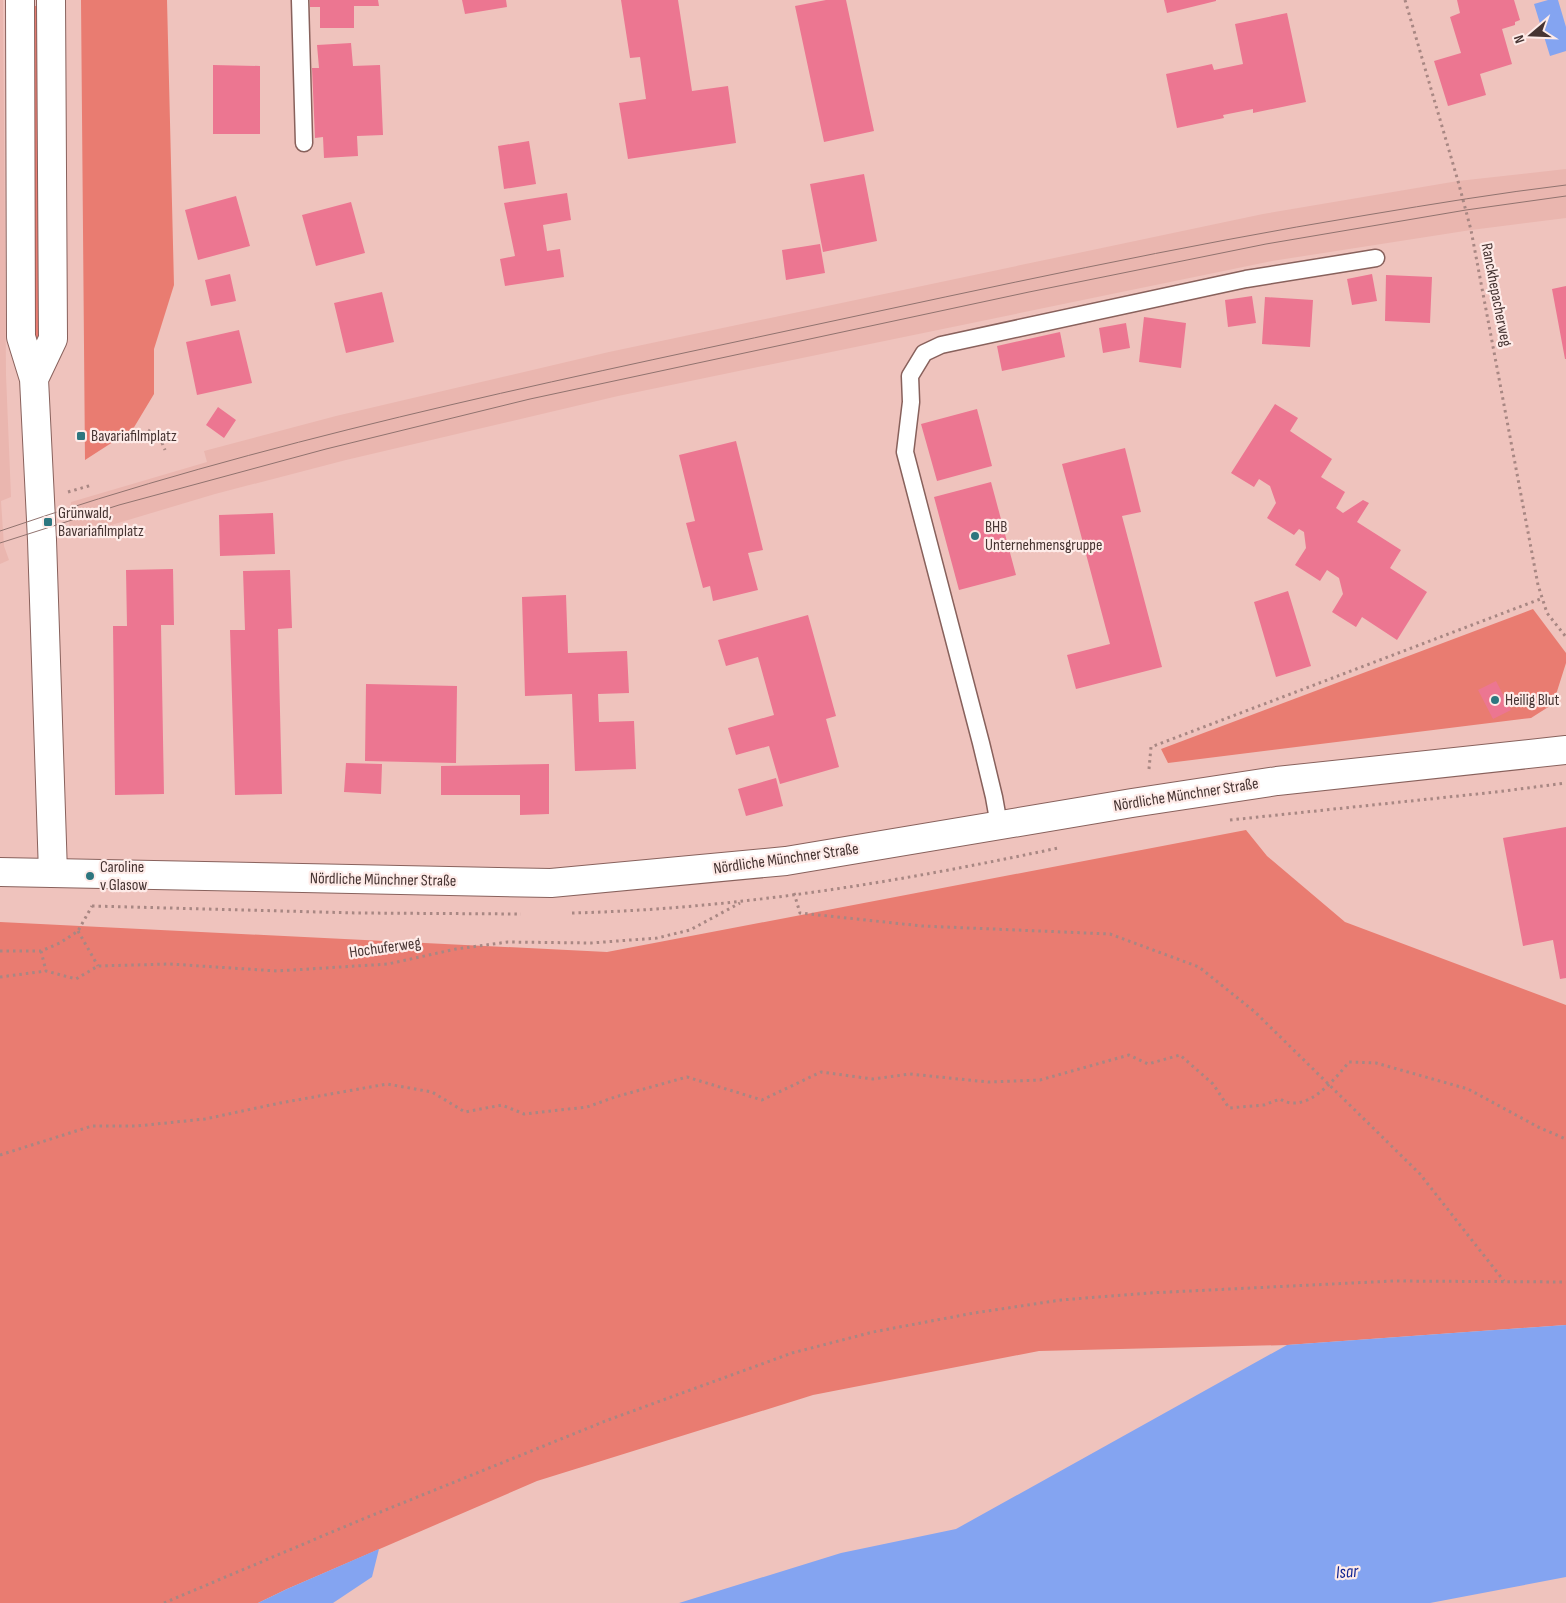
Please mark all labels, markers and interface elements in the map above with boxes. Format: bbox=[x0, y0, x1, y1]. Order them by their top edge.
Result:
north arrow bbox=[1506, 10, 1556, 60]
text: N bbox=[1510, 33, 1528, 45]
street label: Ranckhepacherweg bbox=[1477, 242, 1515, 348]
place label: Bavariafilmplatz bbox=[91, 427, 177, 446]
marker: Bavariafilmplatz bbox=[75, 430, 87, 442]
place label: Grünwald, Bavariafilmplatz bbox=[58, 504, 144, 541]
marker: Grünwald, Bavariafilmplatz bbox=[42, 516, 54, 528]
place label: BHB Unternehmensgruppe bbox=[985, 518, 1102, 555]
marker: BHB Unternehmensgruppe bbox=[969, 530, 981, 542]
place label: Heilig Blut bbox=[1505, 691, 1560, 710]
marker: Heilig Blut bbox=[1489, 694, 1501, 706]
street label: Nördliche Münchner Straße bbox=[1112, 774, 1260, 816]
street label: Nördliche Münchner Straße bbox=[712, 839, 860, 879]
place label: Caroline v Glasow bbox=[100, 858, 147, 895]
street label: Nördliche Münchner Straße bbox=[310, 869, 456, 891]
marker: Caroline v Glasow bbox=[84, 870, 96, 882]
street label: Hochuferweg bbox=[348, 934, 422, 962]
water label: Isar bbox=[1335, 1561, 1360, 1583]

